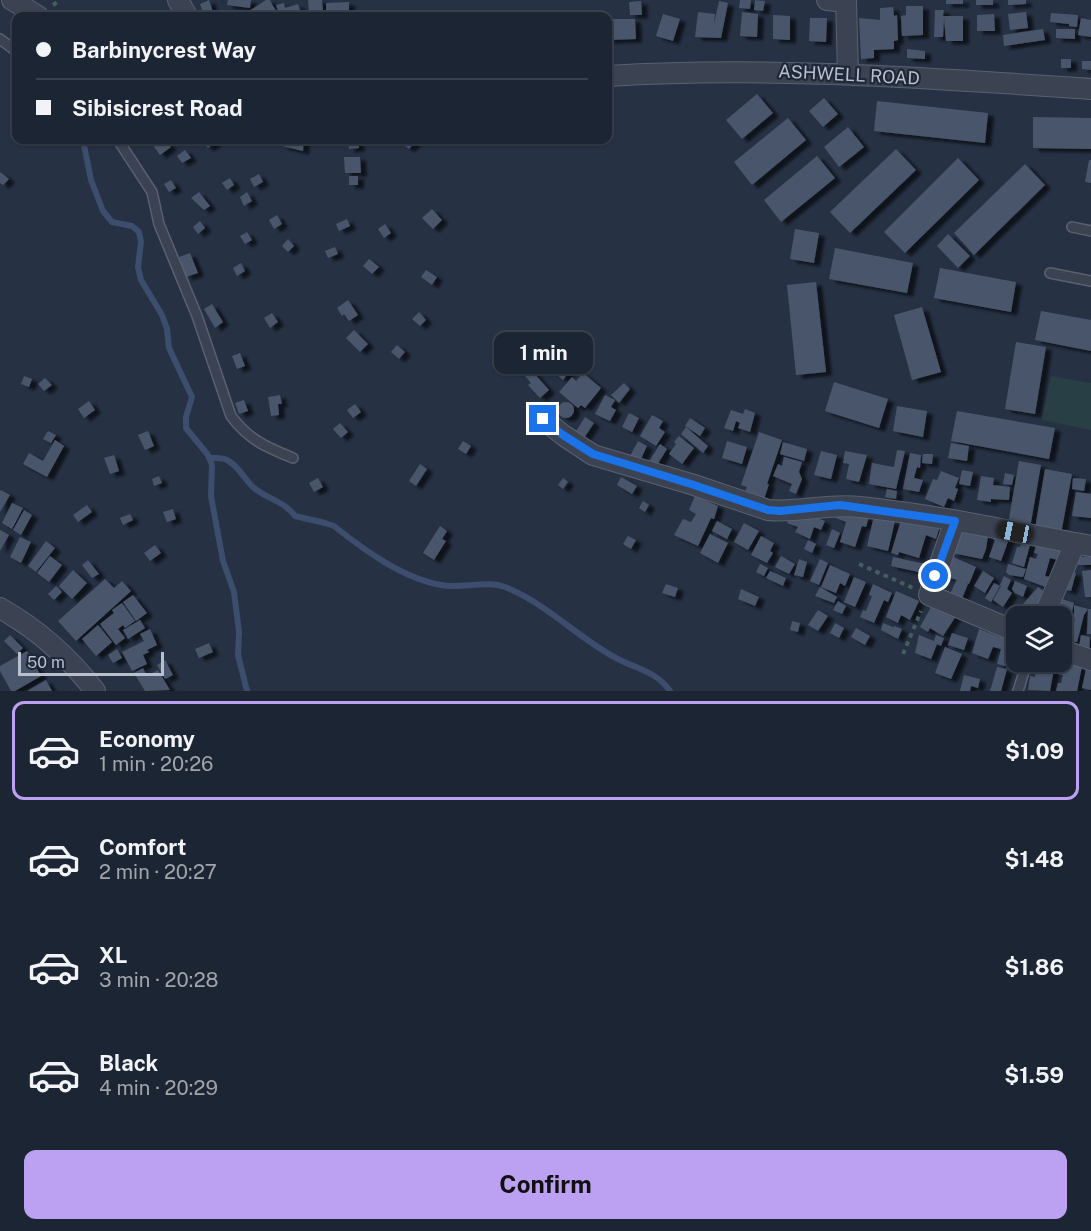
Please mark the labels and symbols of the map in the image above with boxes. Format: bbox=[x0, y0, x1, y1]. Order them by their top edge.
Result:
street label: ASHWELL ROAD bbox=[778, 60, 920, 89]
callout: 1 min bbox=[494, 332, 592, 374]
route end bbox=[529, 405, 556, 432]
car bbox=[996, 520, 1034, 544]
route start bbox=[921, 562, 948, 589]
scale bar bbox=[18, 649, 164, 676]

